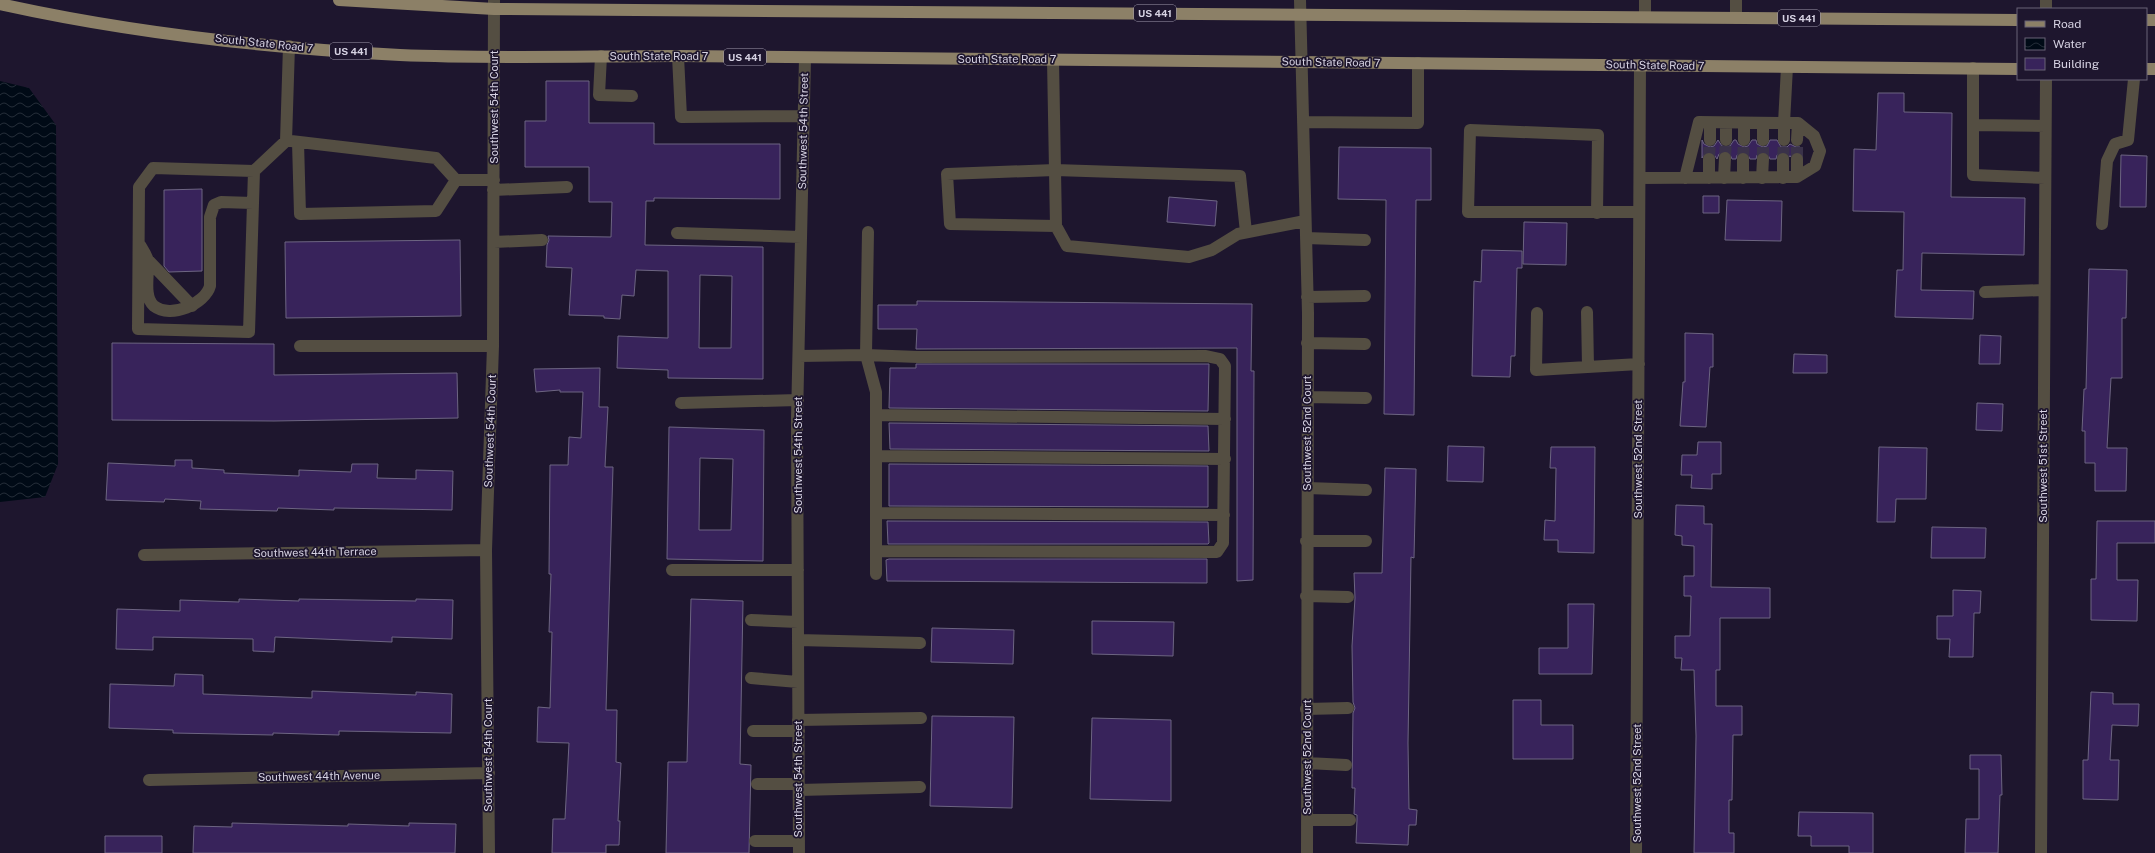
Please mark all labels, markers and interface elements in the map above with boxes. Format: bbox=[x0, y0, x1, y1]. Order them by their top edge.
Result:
road number: US 441 bbox=[1134, 5, 1176, 21]
legend bbox=[2017, 8, 2147, 80]
road number: US 441 bbox=[1778, 10, 1820, 26]
text: Road bbox=[2053, 17, 2081, 31]
street label: South State Road 7 bbox=[214, 32, 314, 54]
text: Water bbox=[2053, 37, 2087, 51]
road number: US 441 bbox=[330, 43, 372, 59]
road number: US 441 bbox=[724, 49, 766, 65]
street label: Southwest 54th Court bbox=[488, 50, 500, 164]
street label: South State Road 7 bbox=[610, 50, 709, 62]
street label: South State Road 7 bbox=[958, 53, 1057, 65]
street label: South State Road 7 bbox=[1282, 55, 1381, 69]
text: Building bbox=[2053, 57, 2099, 71]
street label: South State Road 7 bbox=[1606, 58, 1705, 72]
street label: Southwest 54th Street bbox=[796, 72, 810, 190]
street label: Southwest 54th Court bbox=[482, 374, 498, 488]
street label: Southwest 52nd Court bbox=[1301, 375, 1313, 491]
street label: Southwest 54th Street bbox=[792, 397, 804, 513]
street label: Southwest 52nd Street bbox=[1632, 400, 1644, 518]
street label: Southwest 51st Street bbox=[2037, 409, 2049, 523]
street label: Southwest 44th Terrace bbox=[253, 545, 377, 559]
street label: Southwest 54th Court bbox=[482, 698, 494, 812]
street label: Southwest 52nd Court bbox=[1301, 699, 1313, 815]
street label: Southwest 54th Street bbox=[792, 721, 804, 837]
street label: Southwest 52nd Street bbox=[1631, 724, 1643, 842]
street label: Southwest 44th Avenue bbox=[258, 769, 380, 783]

